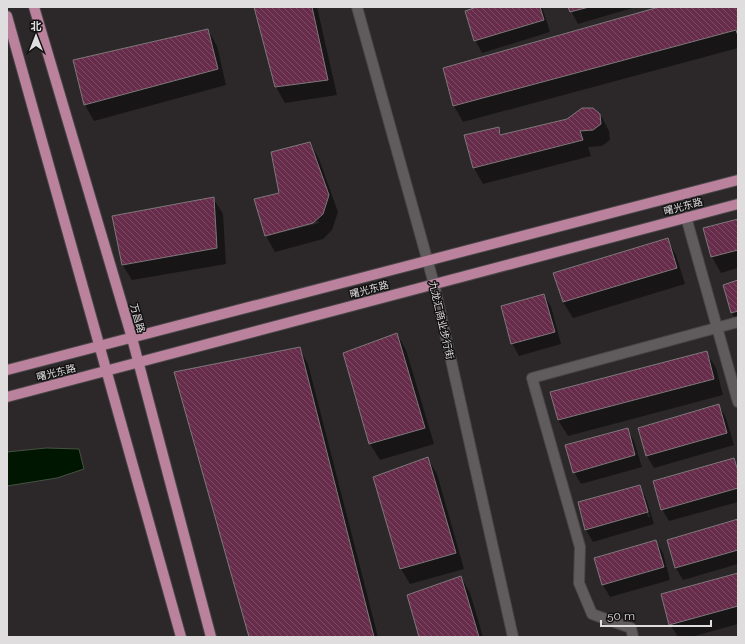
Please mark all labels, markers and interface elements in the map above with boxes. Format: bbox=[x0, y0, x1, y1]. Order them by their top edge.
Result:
north arrow bbox=[16, 16, 56, 56]
text: 北 bbox=[31, 20, 42, 33]
street label: 曙光东路 bbox=[662, 196, 704, 217]
street label: 曙光东路 bbox=[348, 279, 390, 300]
street label: 九龙汇商业步行街 bbox=[427, 280, 456, 360]
street label: 万昌路 bbox=[128, 302, 147, 334]
street label: 曙光东路 bbox=[35, 362, 77, 383]
scale bar bbox=[601, 602, 711, 628]
text: 50 m bbox=[607, 609, 635, 623]

